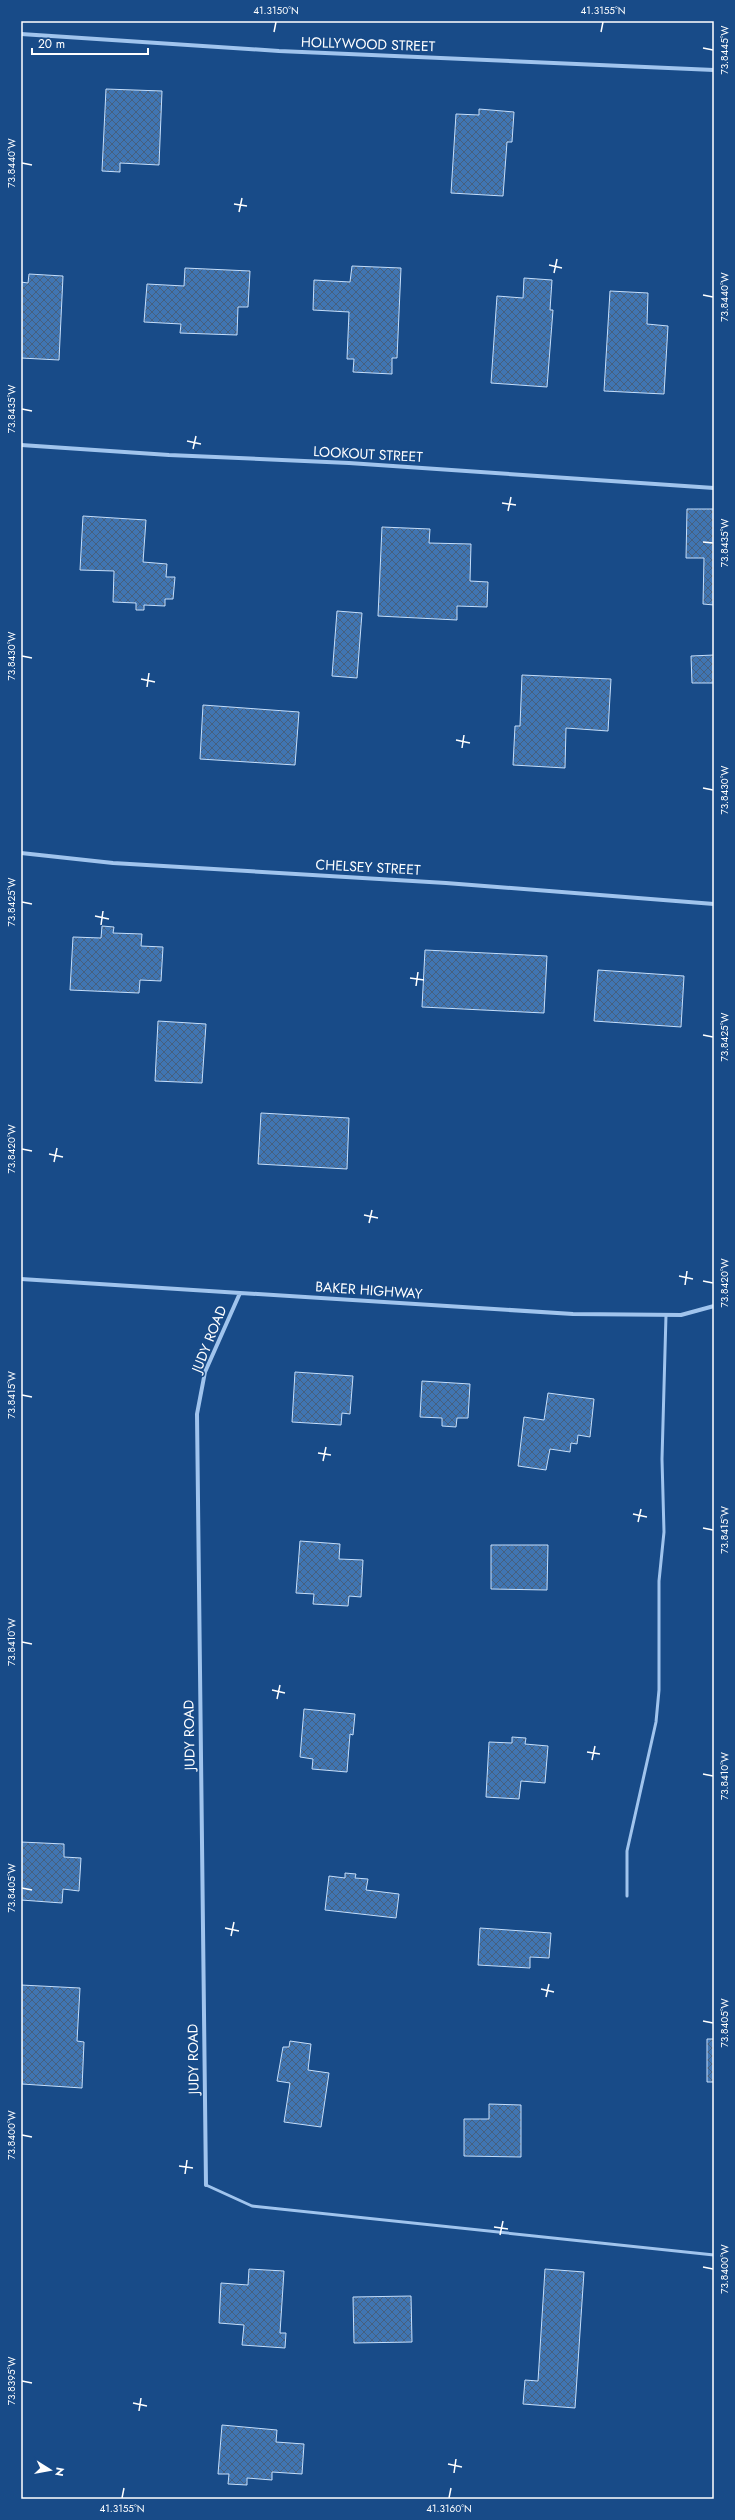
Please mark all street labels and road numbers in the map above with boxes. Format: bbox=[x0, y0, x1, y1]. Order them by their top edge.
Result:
street label: HOLLYWOOD STREET bbox=[300, 32, 436, 56]
street label: LOOKOUT STREET bbox=[313, 441, 424, 467]
street label: CHELSEY STREET bbox=[315, 854, 421, 880]
street label: BAKER HIGHWAY bbox=[315, 1276, 423, 1304]
street label: JUDY ROAD bbox=[186, 1303, 231, 1377]
street label: JUDY ROAD bbox=[178, 1700, 200, 1772]
street label: JUDY ROAD bbox=[182, 2024, 204, 2096]

